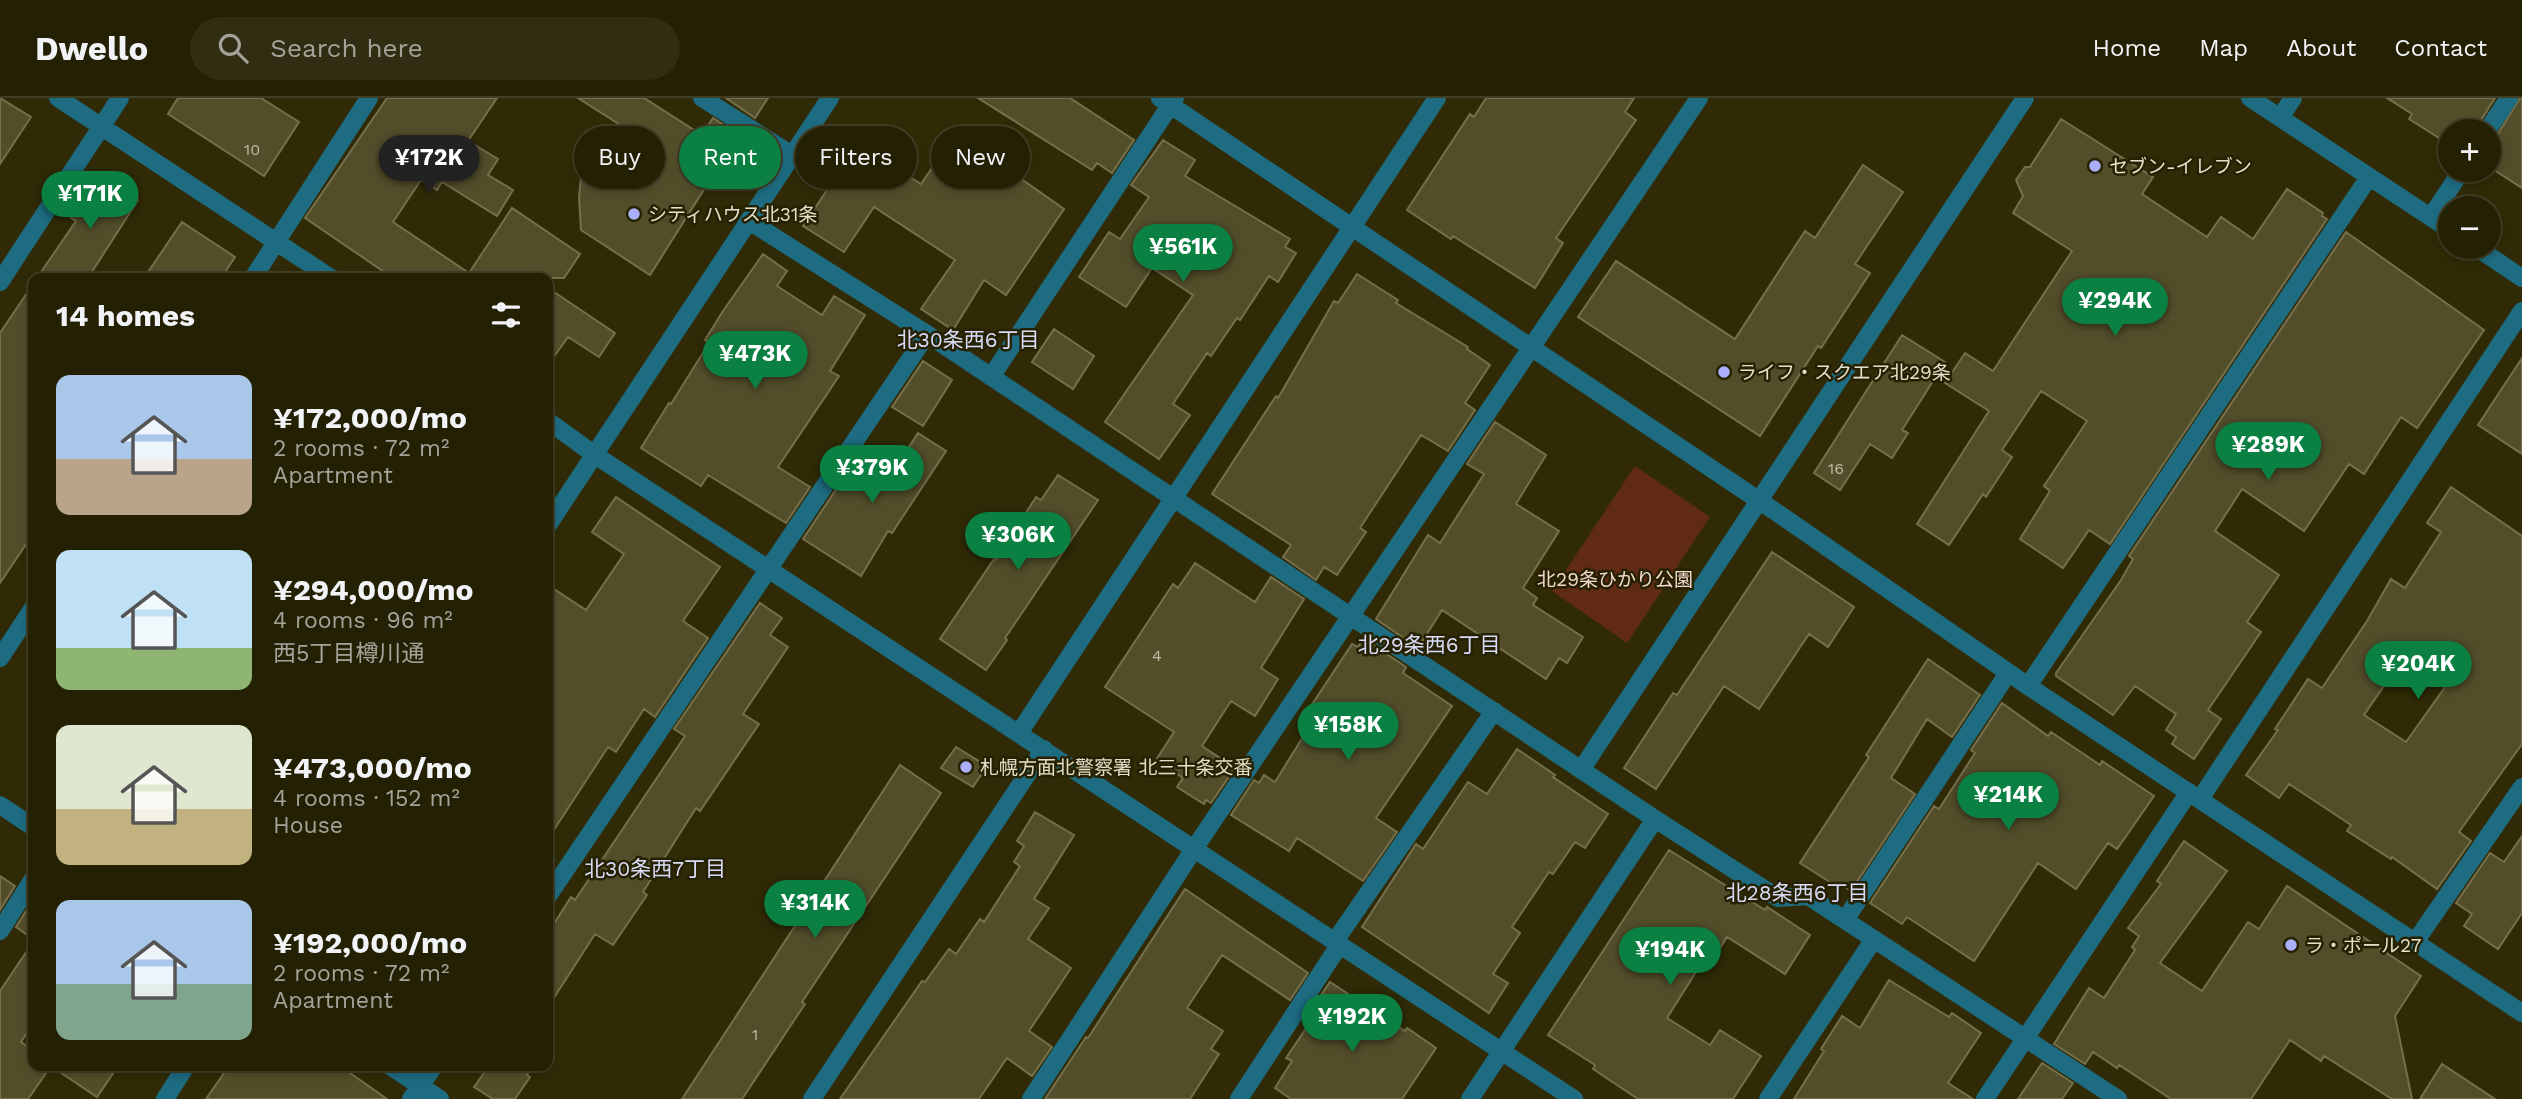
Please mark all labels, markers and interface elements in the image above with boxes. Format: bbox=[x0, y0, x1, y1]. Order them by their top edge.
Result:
search box bbox=[190, 17, 680, 80]
text: Dwello bbox=[35, 29, 148, 68]
icon: search bbox=[214, 29, 252, 67]
text: Search here bbox=[270, 33, 423, 63]
text: Home bbox=[2093, 34, 2161, 62]
text: Map bbox=[2199, 34, 2248, 62]
text: About bbox=[2286, 34, 2356, 62]
text: Contact bbox=[2394, 34, 2487, 62]
map controls bbox=[2438, 119, 2501, 259]
button: + bbox=[2438, 119, 2501, 182]
chip: Buy bbox=[574, 126, 665, 189]
chip: Rent bbox=[679, 126, 781, 189]
chip: Filters bbox=[795, 126, 917, 189]
chip: New bbox=[931, 126, 1030, 189]
pin: ¥172K bbox=[380, 136, 478, 195]
house number: 10 bbox=[244, 140, 260, 159]
text: ¥172K bbox=[395, 144, 463, 171]
place label: セブン-イレブン bbox=[2109, 155, 2252, 178]
marker: セブン-イレブン bbox=[2087, 158, 2103, 174]
pin: ¥171K bbox=[41, 172, 139, 231]
text: ¥171K bbox=[57, 180, 123, 207]
button: − bbox=[2438, 196, 2501, 259]
place label: シティハウス北31条 bbox=[648, 203, 817, 226]
marker: シティハウス北31条 bbox=[626, 206, 642, 222]
pin: ¥561K bbox=[1134, 225, 1232, 284]
text: ¥561K bbox=[1149, 233, 1217, 260]
pin: ¥294K bbox=[2066, 278, 2164, 338]
text: ¥294K bbox=[2078, 287, 2152, 314]
icon: filters bbox=[487, 296, 525, 334]
text: 14 homes bbox=[56, 298, 195, 333]
district label: 北30条西6丁目 bbox=[896, 327, 1040, 352]
pin: ¥473K bbox=[706, 331, 804, 391]
text: ¥473K bbox=[719, 340, 791, 367]
place label: ライフ・スクエア北29条 bbox=[1738, 361, 1951, 384]
marker: ライフ・スクエア北29条 bbox=[1716, 364, 1732, 380]
text: ¥172,000/mo bbox=[273, 400, 467, 435]
icon: home bbox=[112, 403, 196, 487]
pin: ¥289K bbox=[2219, 422, 2317, 482]
text: ¥289K bbox=[2231, 431, 2305, 458]
text: 2 rooms · 72 m² bbox=[273, 435, 449, 462]
pin: ¥379K bbox=[823, 446, 921, 505]
text: ¥379K bbox=[836, 454, 908, 481]
house number: 16 bbox=[1828, 459, 1844, 478]
text: Apartment bbox=[273, 462, 393, 489]
pin: ¥306K bbox=[969, 512, 1067, 572]
text: ¥306K bbox=[981, 521, 1055, 548]
park label: 北29条ひかり公園 bbox=[1537, 568, 1693, 591]
text: ¥294,000/mo bbox=[273, 572, 473, 607]
icon: home bbox=[112, 578, 196, 662]
text: 4 rooms · 96 m² bbox=[273, 607, 453, 634]
district label: 北29条西6丁目 bbox=[1358, 632, 1500, 657]
text: 西5丁目樽川通 bbox=[273, 640, 424, 667]
pin: ¥204K bbox=[2369, 642, 2467, 701]
house number: 4 bbox=[1152, 646, 1162, 665]
text: ¥204K bbox=[2381, 650, 2455, 677]
pin: ¥158K bbox=[1299, 702, 1397, 762]
text: ¥158K bbox=[1314, 711, 1383, 738]
text: ¥473,000/mo bbox=[273, 750, 472, 785]
icon: home bbox=[112, 753, 196, 837]
place label: 札幌方面北警察署 北三十条交番 bbox=[980, 756, 1252, 779]
marker: 札幌方面北警察署 北三十条交番 bbox=[958, 759, 974, 775]
pin: ¥214K bbox=[1959, 772, 2057, 832]
text: ¥214K bbox=[1973, 781, 2043, 808]
text: 4 rooms · 152 m² bbox=[273, 785, 460, 812]
text: House bbox=[273, 812, 343, 839]
district label: 北30条西7丁目 bbox=[584, 856, 726, 881]
pin: ¥314K bbox=[766, 880, 864, 940]
district label: 北28条西6丁目 bbox=[1726, 880, 1868, 905]
text: ¥314K bbox=[780, 889, 850, 916]
text: ¥192,000/mo bbox=[273, 925, 467, 960]
icon: home bbox=[112, 928, 196, 1012]
pin: ¥194K bbox=[1621, 928, 1719, 987]
place label: ラ・ポール27 bbox=[2305, 934, 2421, 957]
text: ¥194K bbox=[1635, 936, 1705, 963]
marker: ラ・ポール27 bbox=[2283, 937, 2299, 953]
text: 2 rooms · 72 m² bbox=[273, 960, 449, 987]
text: Apartment bbox=[273, 987, 393, 1014]
pin: ¥192K bbox=[1303, 995, 1401, 1054]
text: ¥192K bbox=[1317, 1003, 1387, 1030]
house number: 1 bbox=[752, 1025, 758, 1044]

